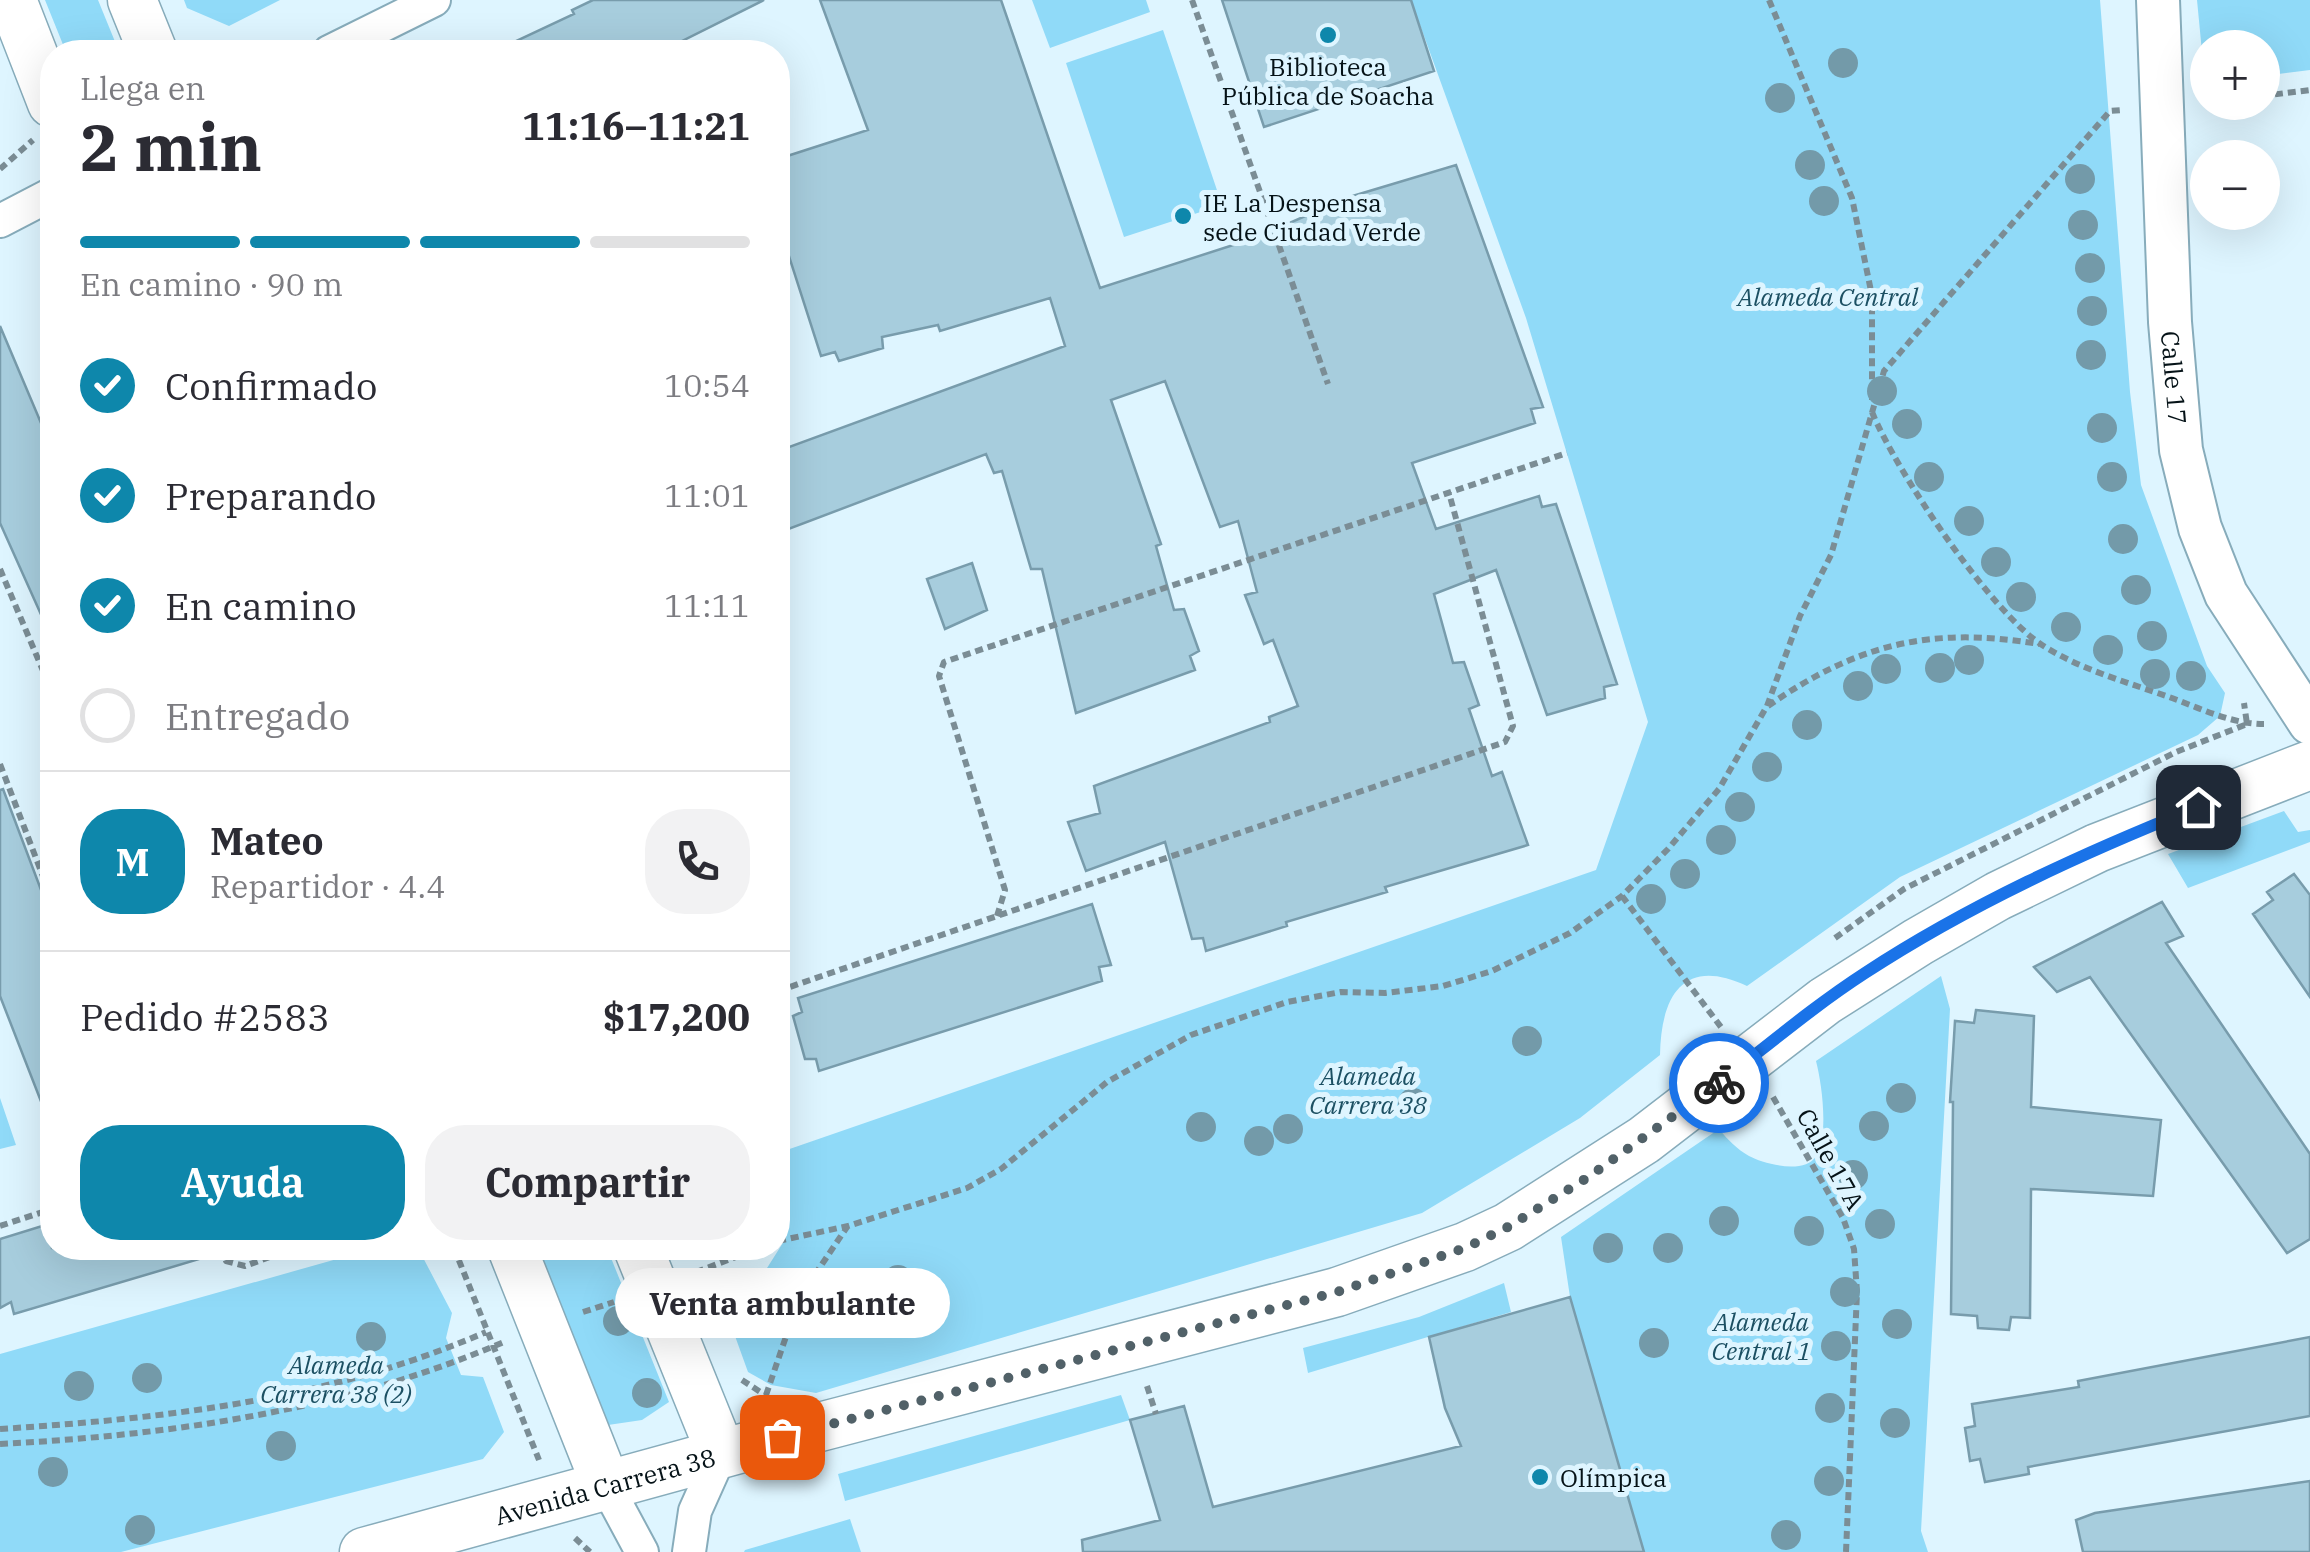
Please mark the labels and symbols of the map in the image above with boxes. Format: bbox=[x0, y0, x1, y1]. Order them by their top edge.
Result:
marker: Biblioteca Pública de Soacha bbox=[1317, 24, 1339, 46]
place label: Biblioteca Pública de Soacha bbox=[1222, 50, 1434, 112]
place label: IE La Despensa sede Ciudad Verde bbox=[1203, 186, 1421, 248]
marker: IE La Despensa sede Ciudad Verde bbox=[1172, 205, 1194, 227]
park label: Alameda Central bbox=[1736, 280, 1919, 313]
street label: Calle 17 bbox=[2154, 329, 2195, 426]
pin bbox=[2156, 765, 2241, 850]
courier bbox=[1669, 1033, 1769, 1133]
park label: Alameda Carrera 38 bbox=[1309, 1059, 1427, 1121]
street label: Calle 17A bbox=[1790, 1102, 1872, 1216]
callout: Venta ambulante bbox=[614, 1267, 950, 1337]
park label: Alameda Central 1 bbox=[1711, 1305, 1810, 1367]
park label: Alameda Carrera 38 (2) bbox=[260, 1348, 412, 1410]
pin bbox=[740, 1395, 825, 1480]
street label: Avenida Carrera 38 bbox=[491, 1440, 719, 1532]
place label: Olímpica bbox=[1560, 1461, 1667, 1494]
marker: Olímpica bbox=[1529, 1466, 1551, 1488]

